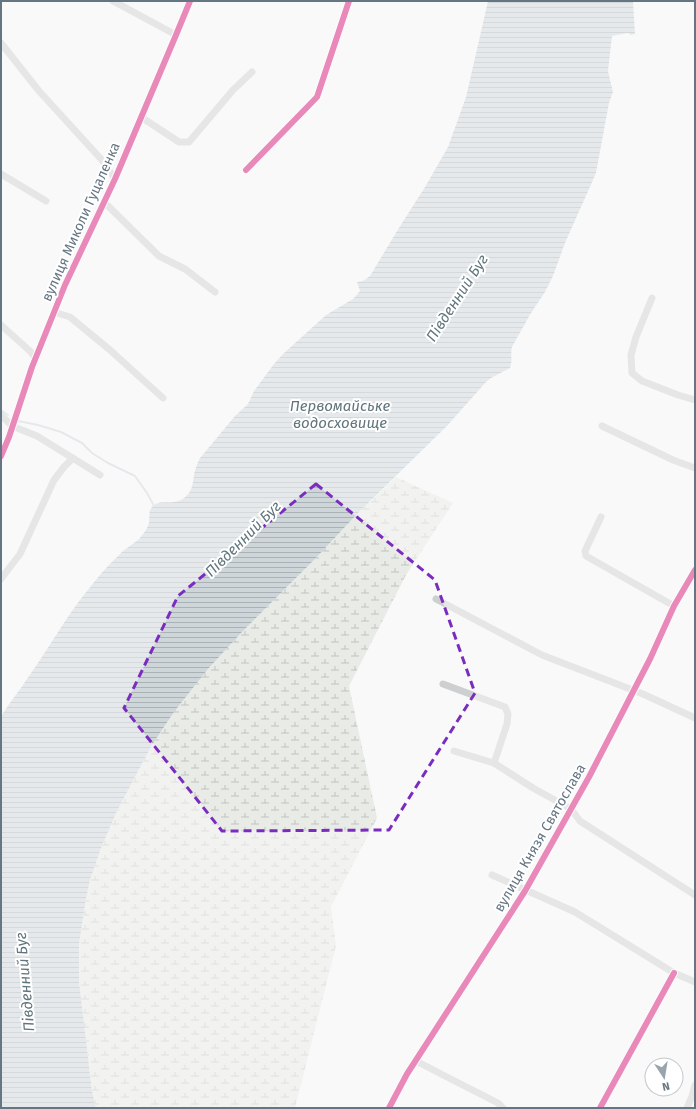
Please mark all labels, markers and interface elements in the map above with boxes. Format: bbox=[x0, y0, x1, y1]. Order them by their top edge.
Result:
street label: вулиця Миколи Гуцаленка bbox=[38, 140, 124, 304]
water label: Південний Буг bbox=[422, 251, 492, 345]
water label: Первомайське водосховище bbox=[290, 397, 391, 432]
water label: Південний Буг bbox=[201, 497, 285, 581]
street label: вулиця Князя Святослава bbox=[491, 761, 589, 915]
water label: Південний Буг bbox=[12, 931, 38, 1033]
north arrow bbox=[644, 1057, 684, 1097]
text: N bbox=[661, 1079, 671, 1093]

